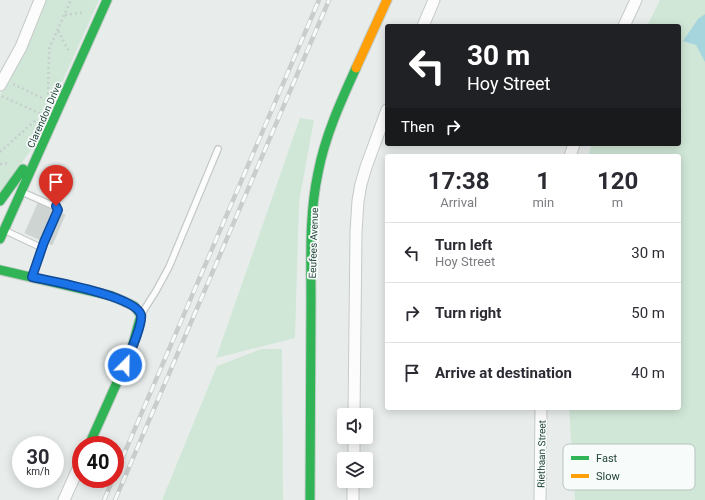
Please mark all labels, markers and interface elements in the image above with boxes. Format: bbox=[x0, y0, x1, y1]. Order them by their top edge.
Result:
text: 30 m bbox=[467, 39, 530, 72]
icon: left bbox=[401, 40, 453, 92]
text: Hoy Street bbox=[467, 73, 550, 94]
street label: Clarendon Drive bbox=[25, 81, 64, 150]
icon: right bbox=[442, 116, 464, 138]
text: Then bbox=[401, 118, 434, 136]
pin bbox=[39, 165, 73, 206]
text: 17:38 bbox=[428, 167, 490, 195]
text: 1 bbox=[536, 167, 550, 195]
text: 120 bbox=[597, 167, 638, 195]
icon: arrive bbox=[45, 171, 67, 193]
text: Arrival bbox=[440, 195, 477, 210]
text: min bbox=[532, 195, 554, 210]
text: m bbox=[612, 195, 623, 210]
street label: Eeufees Avenue bbox=[307, 207, 320, 279]
text: Turn left bbox=[435, 236, 492, 254]
icon: left bbox=[401, 242, 423, 264]
text: 30 m bbox=[631, 244, 665, 262]
text: Hoy Street bbox=[435, 254, 495, 269]
icon: right bbox=[401, 302, 423, 324]
text: Turn right bbox=[435, 304, 501, 322]
text: 50 m bbox=[631, 304, 665, 322]
position arrow bbox=[104, 344, 146, 386]
icon: arrive bbox=[401, 362, 423, 384]
text: Arrive at destination bbox=[435, 364, 572, 382]
text: 40 m bbox=[631, 364, 665, 382]
map controls bbox=[337, 408, 373, 488]
button: sound bbox=[337, 408, 373, 444]
street label: Riethaan Street bbox=[535, 420, 548, 488]
speed limit sign: 40 bbox=[72, 436, 124, 488]
legend bbox=[563, 444, 695, 490]
text: 30 bbox=[27, 445, 49, 469]
button: layers bbox=[337, 452, 373, 488]
text: Fast bbox=[596, 452, 618, 465]
text: km/h bbox=[26, 466, 50, 477]
text: Slow bbox=[596, 470, 620, 483]

